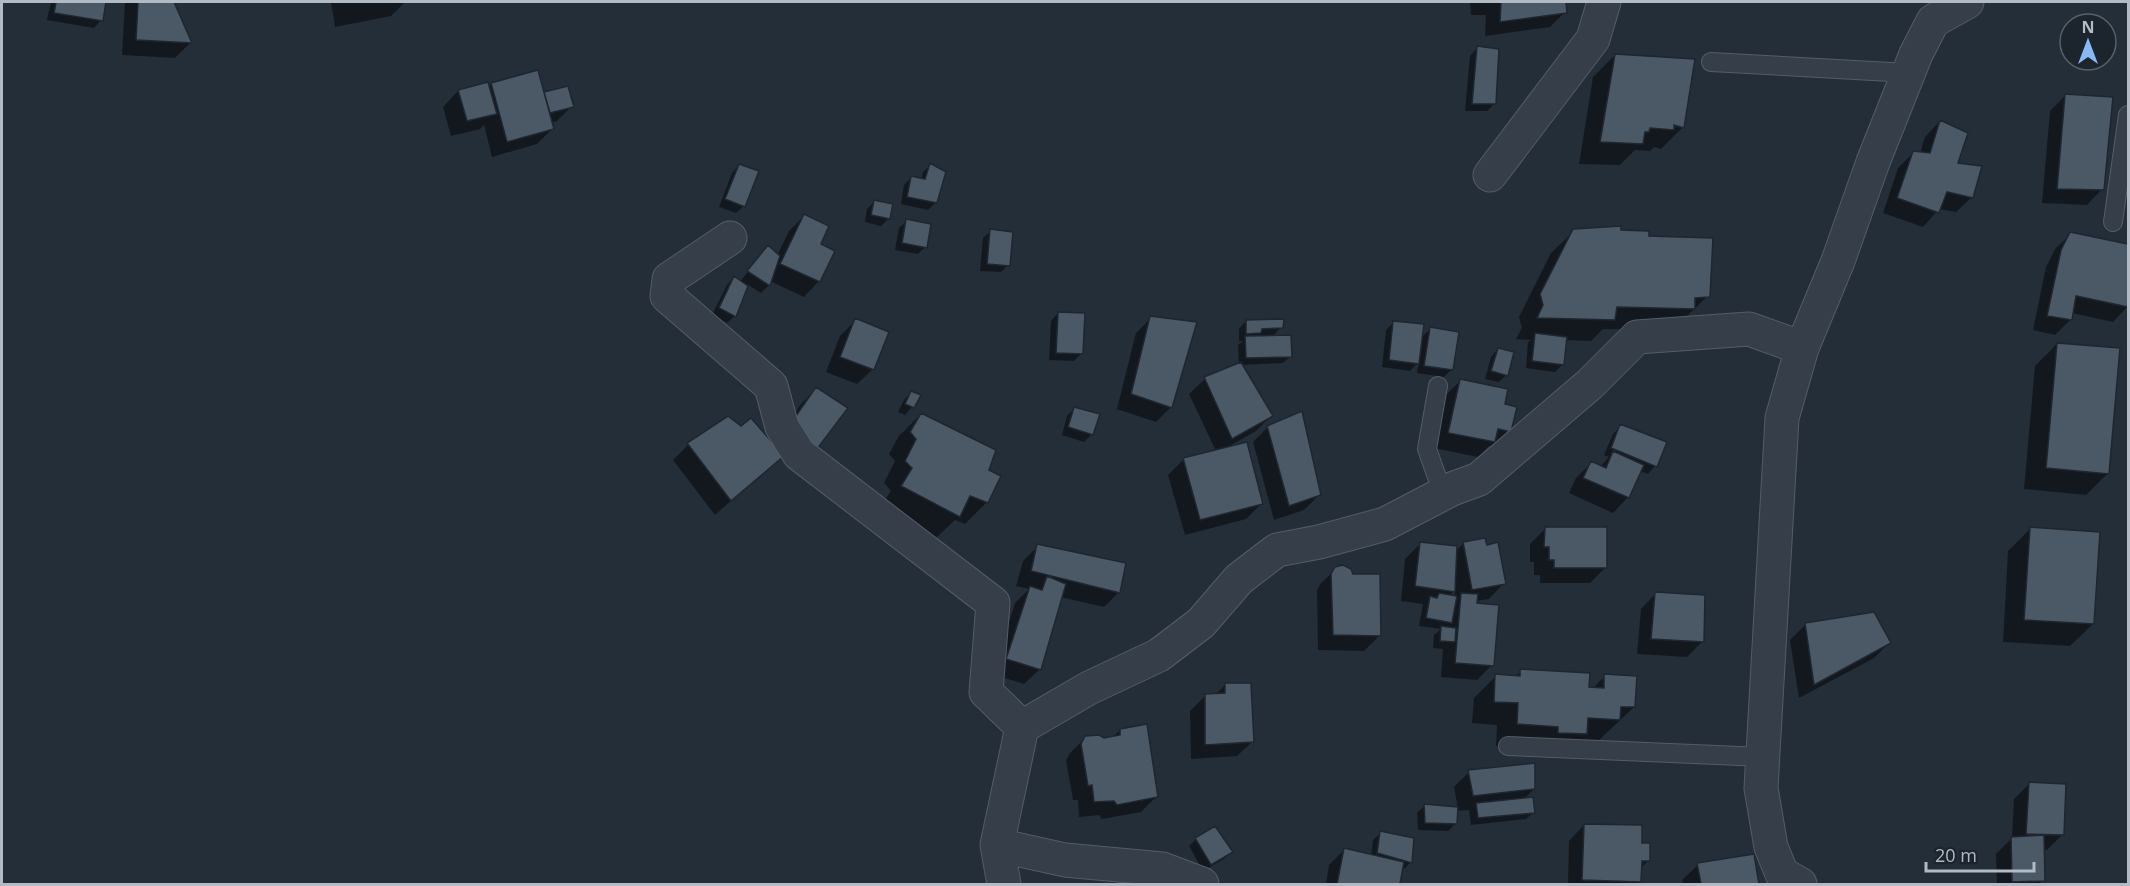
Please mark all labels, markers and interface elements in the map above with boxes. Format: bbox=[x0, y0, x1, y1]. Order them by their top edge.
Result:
north arrow bbox=[2058, 12, 2118, 72]
text: N bbox=[2081, 16, 2095, 38]
scale bar bbox=[1926, 835, 2034, 873]
text: 20 m bbox=[1935, 843, 1977, 867]

